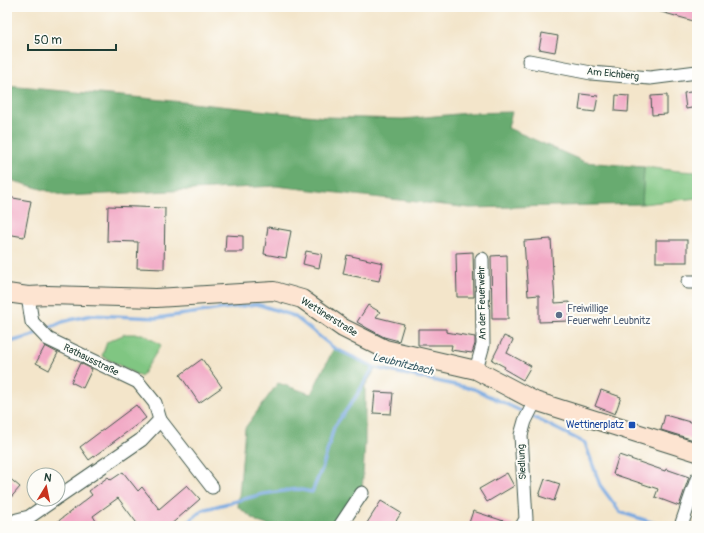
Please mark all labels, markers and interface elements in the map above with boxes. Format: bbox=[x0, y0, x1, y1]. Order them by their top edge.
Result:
scale bar bbox=[28, 26, 116, 52]
text: 50 m bbox=[34, 33, 62, 48]
street label: Am Eichberg bbox=[586, 65, 640, 83]
street label: An der Feuerwehr bbox=[475, 265, 489, 340]
street label: Wettinerstraße bbox=[298, 295, 360, 339]
place label: Freiwillige Feuerwehr Leubnitz bbox=[567, 303, 650, 327]
marker: Freiwillige Feuerwehr Leubnitz bbox=[554, 310, 564, 320]
street label: Rathausstraße bbox=[61, 341, 121, 379]
water label: Leubnitzbach bbox=[371, 350, 436, 378]
place label: Wettinerplatz bbox=[566, 419, 624, 431]
marker: Wettinerplatz bbox=[627, 420, 637, 430]
street label: Siedlung bbox=[515, 444, 529, 480]
north arrow bbox=[26, 467, 66, 507]
text: N bbox=[43, 471, 53, 485]

